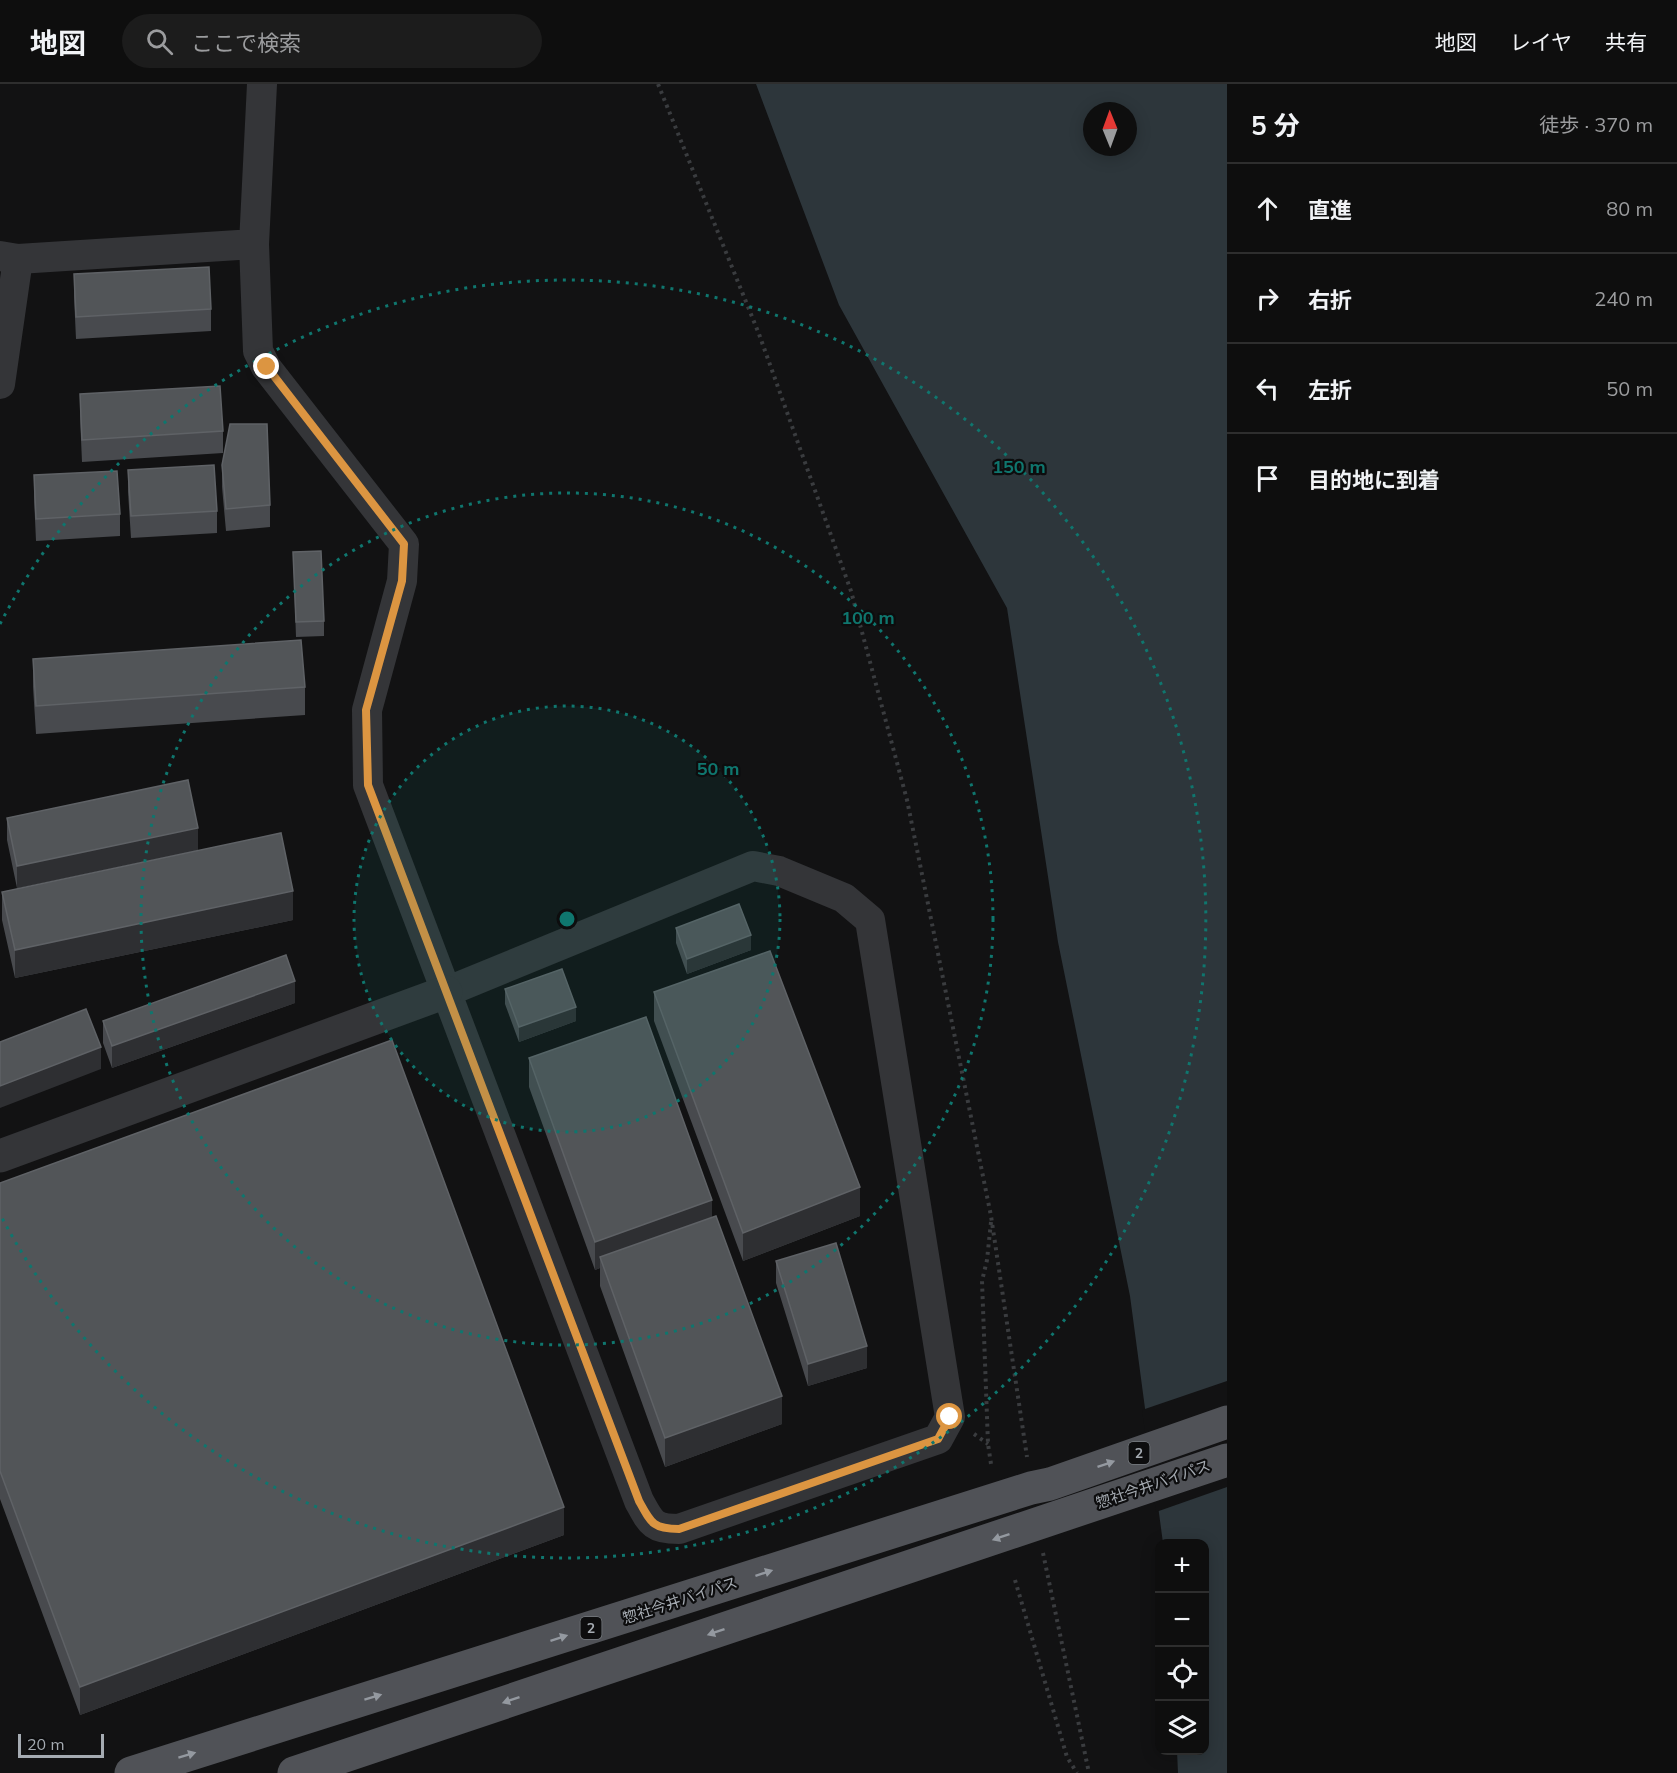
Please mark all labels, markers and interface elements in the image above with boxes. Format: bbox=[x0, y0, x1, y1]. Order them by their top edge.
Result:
search box bbox=[122, 14, 542, 68]
text: 地図 bbox=[30, 25, 86, 60]
icon: search bbox=[143, 25, 176, 58]
text: ここで検索 bbox=[191, 29, 301, 57]
text: 地図 bbox=[1435, 29, 1477, 55]
text: レイヤ bbox=[1510, 29, 1572, 55]
text: 共有 bbox=[1605, 29, 1647, 55]
north arrow bbox=[1083, 102, 1137, 156]
text: 5 分 bbox=[1251, 109, 1300, 142]
text: 徒歩 · 370 m bbox=[1539, 112, 1653, 137]
icon: ahead bbox=[1251, 192, 1284, 225]
text: 直進 bbox=[1308, 196, 1352, 224]
text: 80 m bbox=[1606, 196, 1653, 221]
icon: right bbox=[1251, 282, 1284, 315]
text: 右折 bbox=[1308, 286, 1352, 314]
text: 240 m bbox=[1594, 286, 1653, 311]
route end bbox=[253, 353, 279, 379]
icon: left bbox=[1251, 372, 1284, 405]
text: 左折 bbox=[1308, 376, 1352, 404]
text: 50 m bbox=[1606, 376, 1653, 401]
text: 150 m bbox=[992, 455, 1046, 478]
icon: arrive bbox=[1251, 462, 1284, 495]
text: 目的地に到着 bbox=[1308, 466, 1440, 494]
text: 100 m bbox=[841, 606, 895, 629]
text: 50 m bbox=[697, 757, 739, 780]
centre of rings bbox=[557, 909, 577, 929]
route start bbox=[936, 1403, 962, 1429]
road number: 2 bbox=[1128, 1442, 1150, 1464]
street label: 惣社今井バイパス bbox=[1093, 1456, 1213, 1512]
one-way arrow bbox=[1097, 1459, 1115, 1469]
one-way arrow bbox=[992, 1532, 1010, 1542]
map controls bbox=[1155, 1539, 1209, 1755]
button: + bbox=[1155, 1539, 1209, 1593]
one-way arrow bbox=[755, 1568, 773, 1577]
street label: 惣社今井バイパス bbox=[620, 1572, 740, 1628]
button: − bbox=[1155, 1593, 1209, 1647]
road number: 2 bbox=[580, 1617, 602, 1639]
one-way arrow bbox=[707, 1627, 725, 1637]
one-way arrow bbox=[550, 1633, 568, 1643]
button: locate bbox=[1155, 1647, 1209, 1701]
one-way arrow bbox=[364, 1692, 382, 1701]
one-way arrow bbox=[502, 1696, 520, 1706]
button: layers bbox=[1155, 1701, 1209, 1755]
scale bar bbox=[18, 1731, 104, 1758]
text: 20 m bbox=[27, 1734, 64, 1754]
one-way arrow bbox=[178, 1750, 196, 1760]

